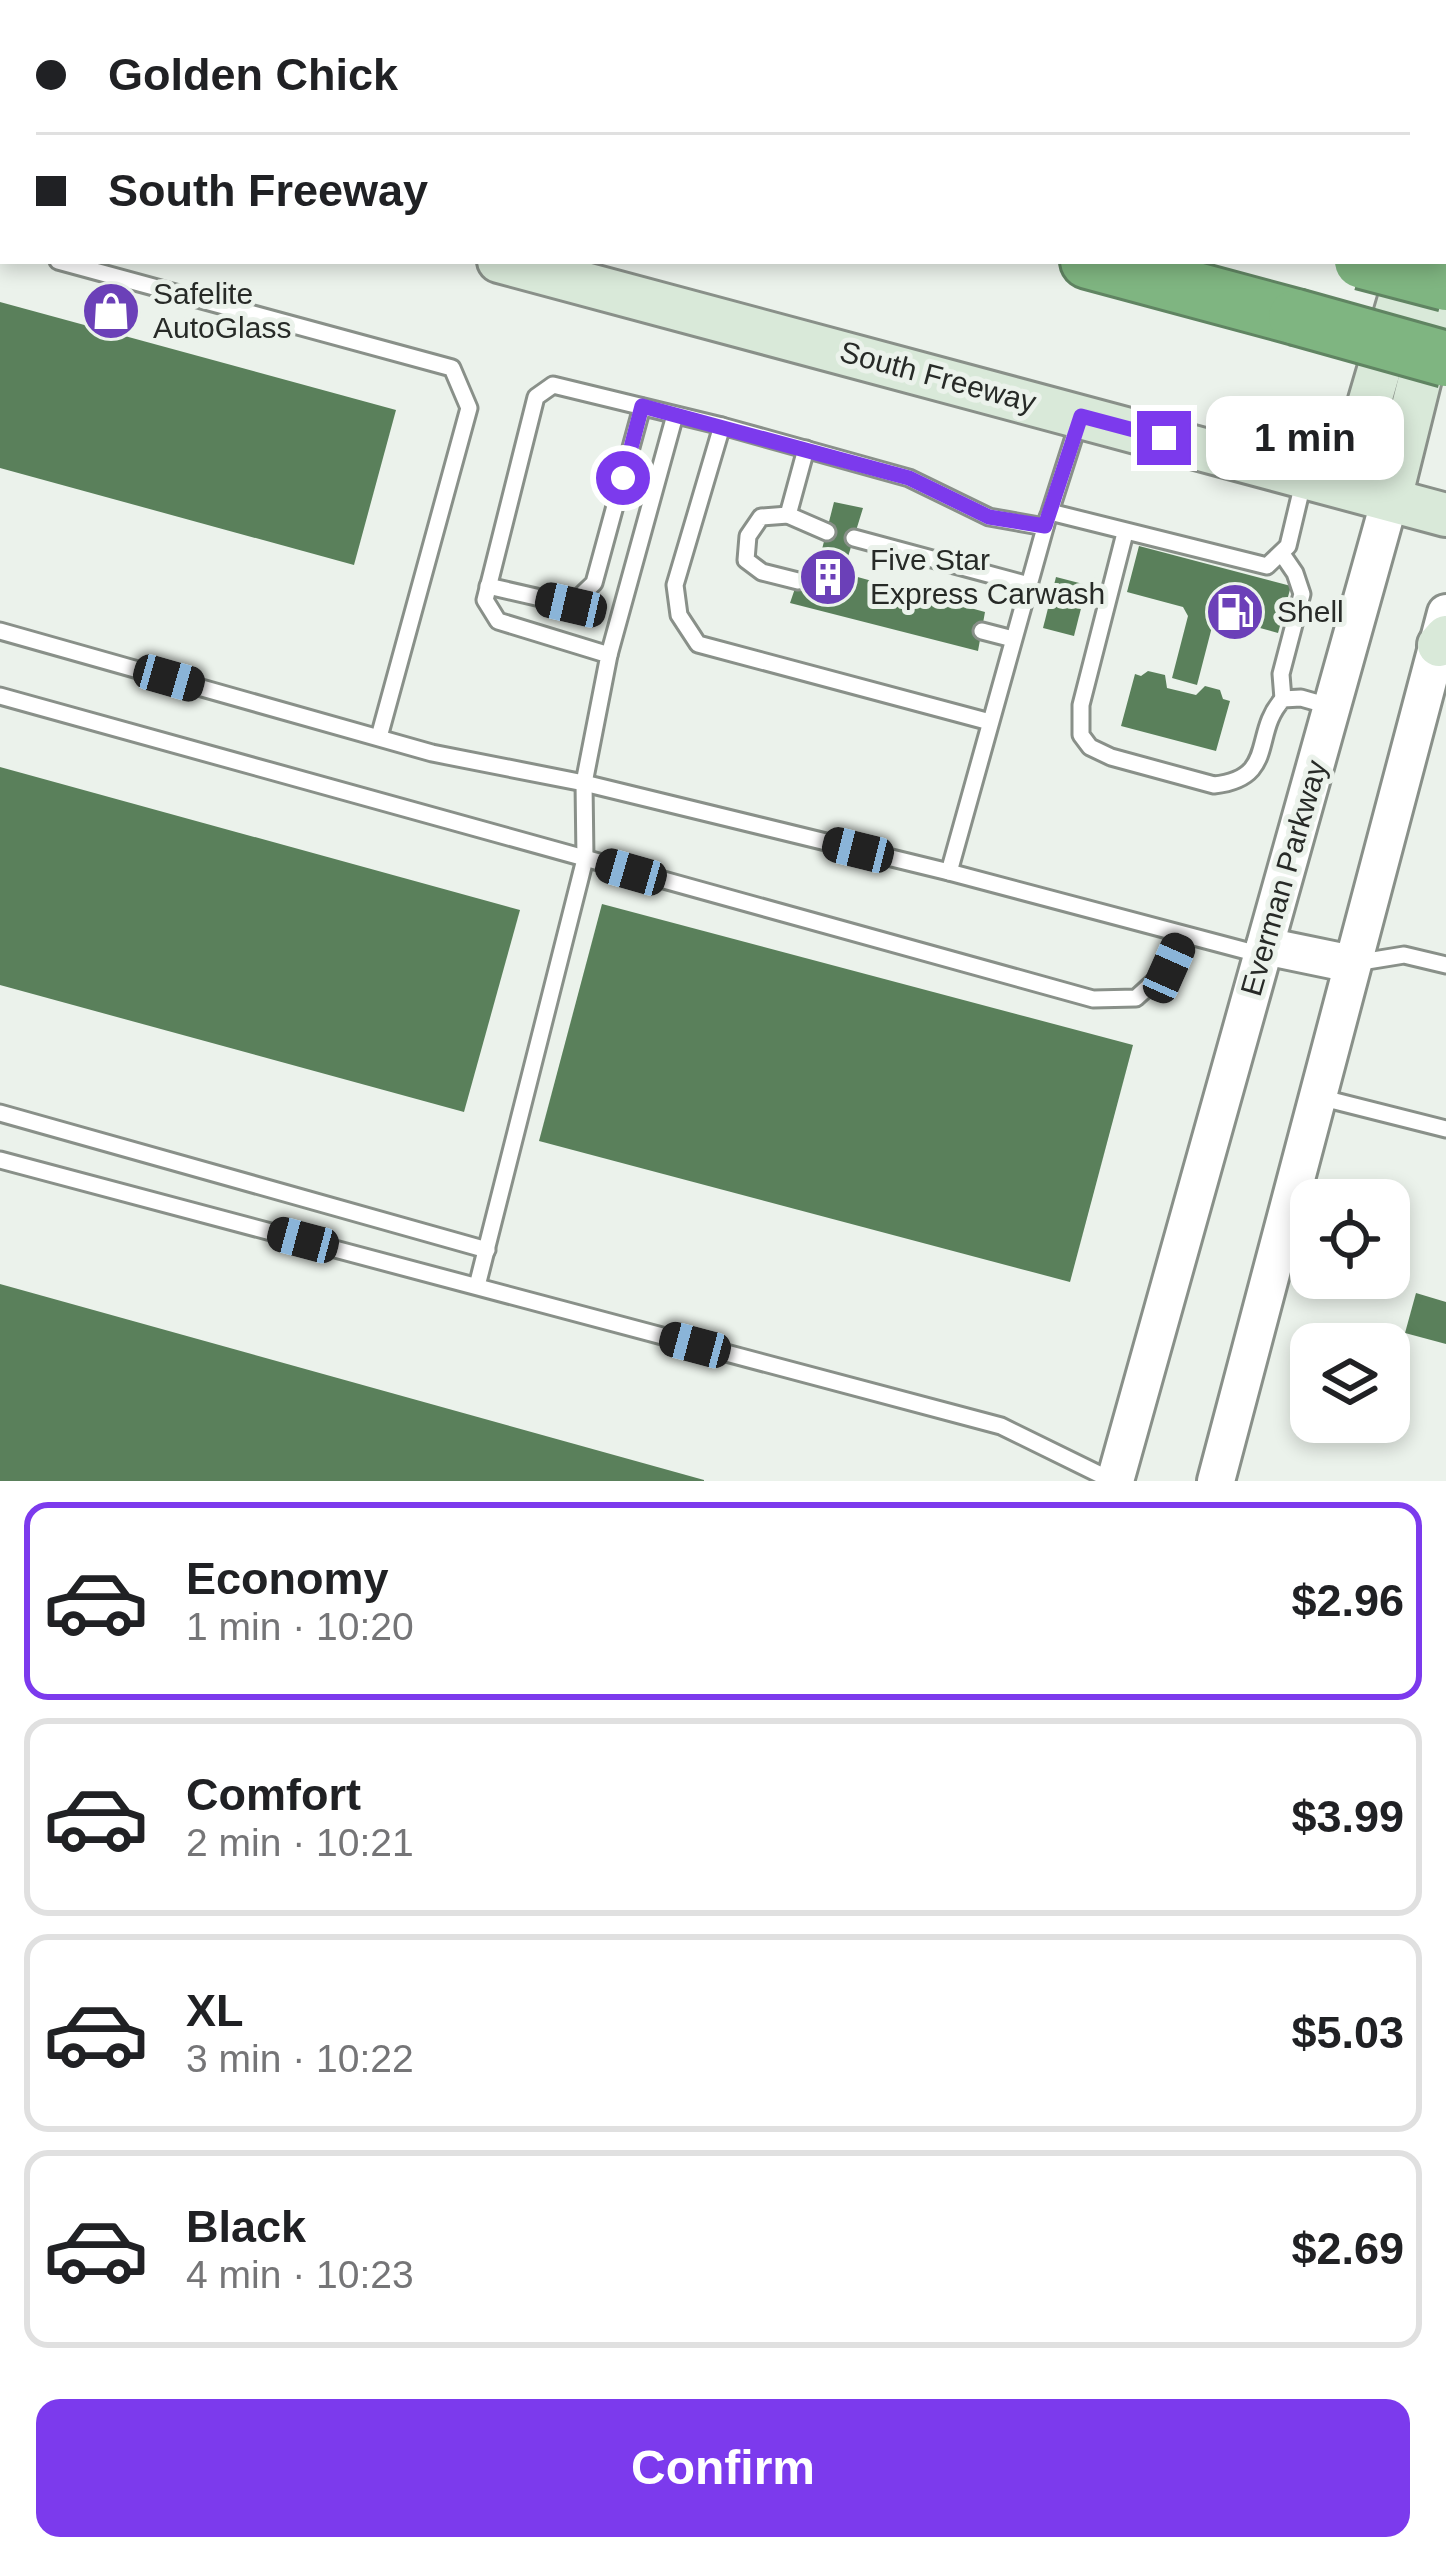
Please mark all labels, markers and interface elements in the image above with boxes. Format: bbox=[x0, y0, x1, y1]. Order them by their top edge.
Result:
text: Golden Chick bbox=[108, 49, 398, 100]
text: South Freeway bbox=[108, 165, 428, 216]
place label: Safelite AutoGlass bbox=[153, 277, 291, 344]
shop icon: Safelite AutoGlass bbox=[80, 280, 142, 342]
street label: South Freeway bbox=[836, 334, 1040, 419]
callout: 1 min bbox=[1206, 396, 1404, 480]
route end bbox=[1137, 411, 1191, 465]
text: 1 min bbox=[1254, 416, 1356, 459]
route start bbox=[596, 451, 650, 505]
place label: Five Star Express Carwash bbox=[870, 543, 1105, 610]
building icon: Five Star Express Carwash bbox=[797, 546, 859, 608]
car bbox=[532, 579, 610, 631]
fuel station icon: Shell bbox=[1204, 581, 1266, 643]
place label: Shell bbox=[1277, 595, 1344, 628]
car bbox=[129, 651, 209, 705]
street label: Everman Parkway bbox=[1234, 756, 1333, 999]
car bbox=[819, 824, 897, 876]
car bbox=[591, 845, 671, 899]
car bbox=[1138, 928, 1200, 1008]
map controls bbox=[1290, 1179, 1410, 1443]
button: locate bbox=[1290, 1179, 1410, 1299]
car bbox=[264, 1213, 342, 1267]
car bbox=[656, 1318, 734, 1372]
button: layers bbox=[1290, 1323, 1410, 1443]
icon: car bbox=[42, 1547, 150, 1655]
text: Economy bbox=[186, 1553, 389, 1604]
text: $2.96 bbox=[1291, 1575, 1404, 1626]
text: 1 min · 10:20 bbox=[186, 1605, 414, 1648]
icon: car bbox=[42, 1763, 150, 1871]
text: Comfort bbox=[186, 1769, 361, 1820]
text: $3.99 bbox=[1291, 1791, 1404, 1842]
text: 2 min · 10:21 bbox=[186, 1821, 414, 1864]
icon: car bbox=[42, 1979, 150, 2087]
text: XL bbox=[186, 1985, 244, 2036]
text: $5.03 bbox=[1291, 2007, 1404, 2058]
text: 3 min · 10:22 bbox=[186, 2037, 414, 2080]
icon: car bbox=[42, 2195, 150, 2303]
text: Black bbox=[186, 2201, 306, 2252]
text: $2.69 bbox=[1291, 2223, 1404, 2274]
text: 4 min · 10:23 bbox=[186, 2253, 414, 2296]
button: Confirm bbox=[36, 2399, 1410, 2537]

